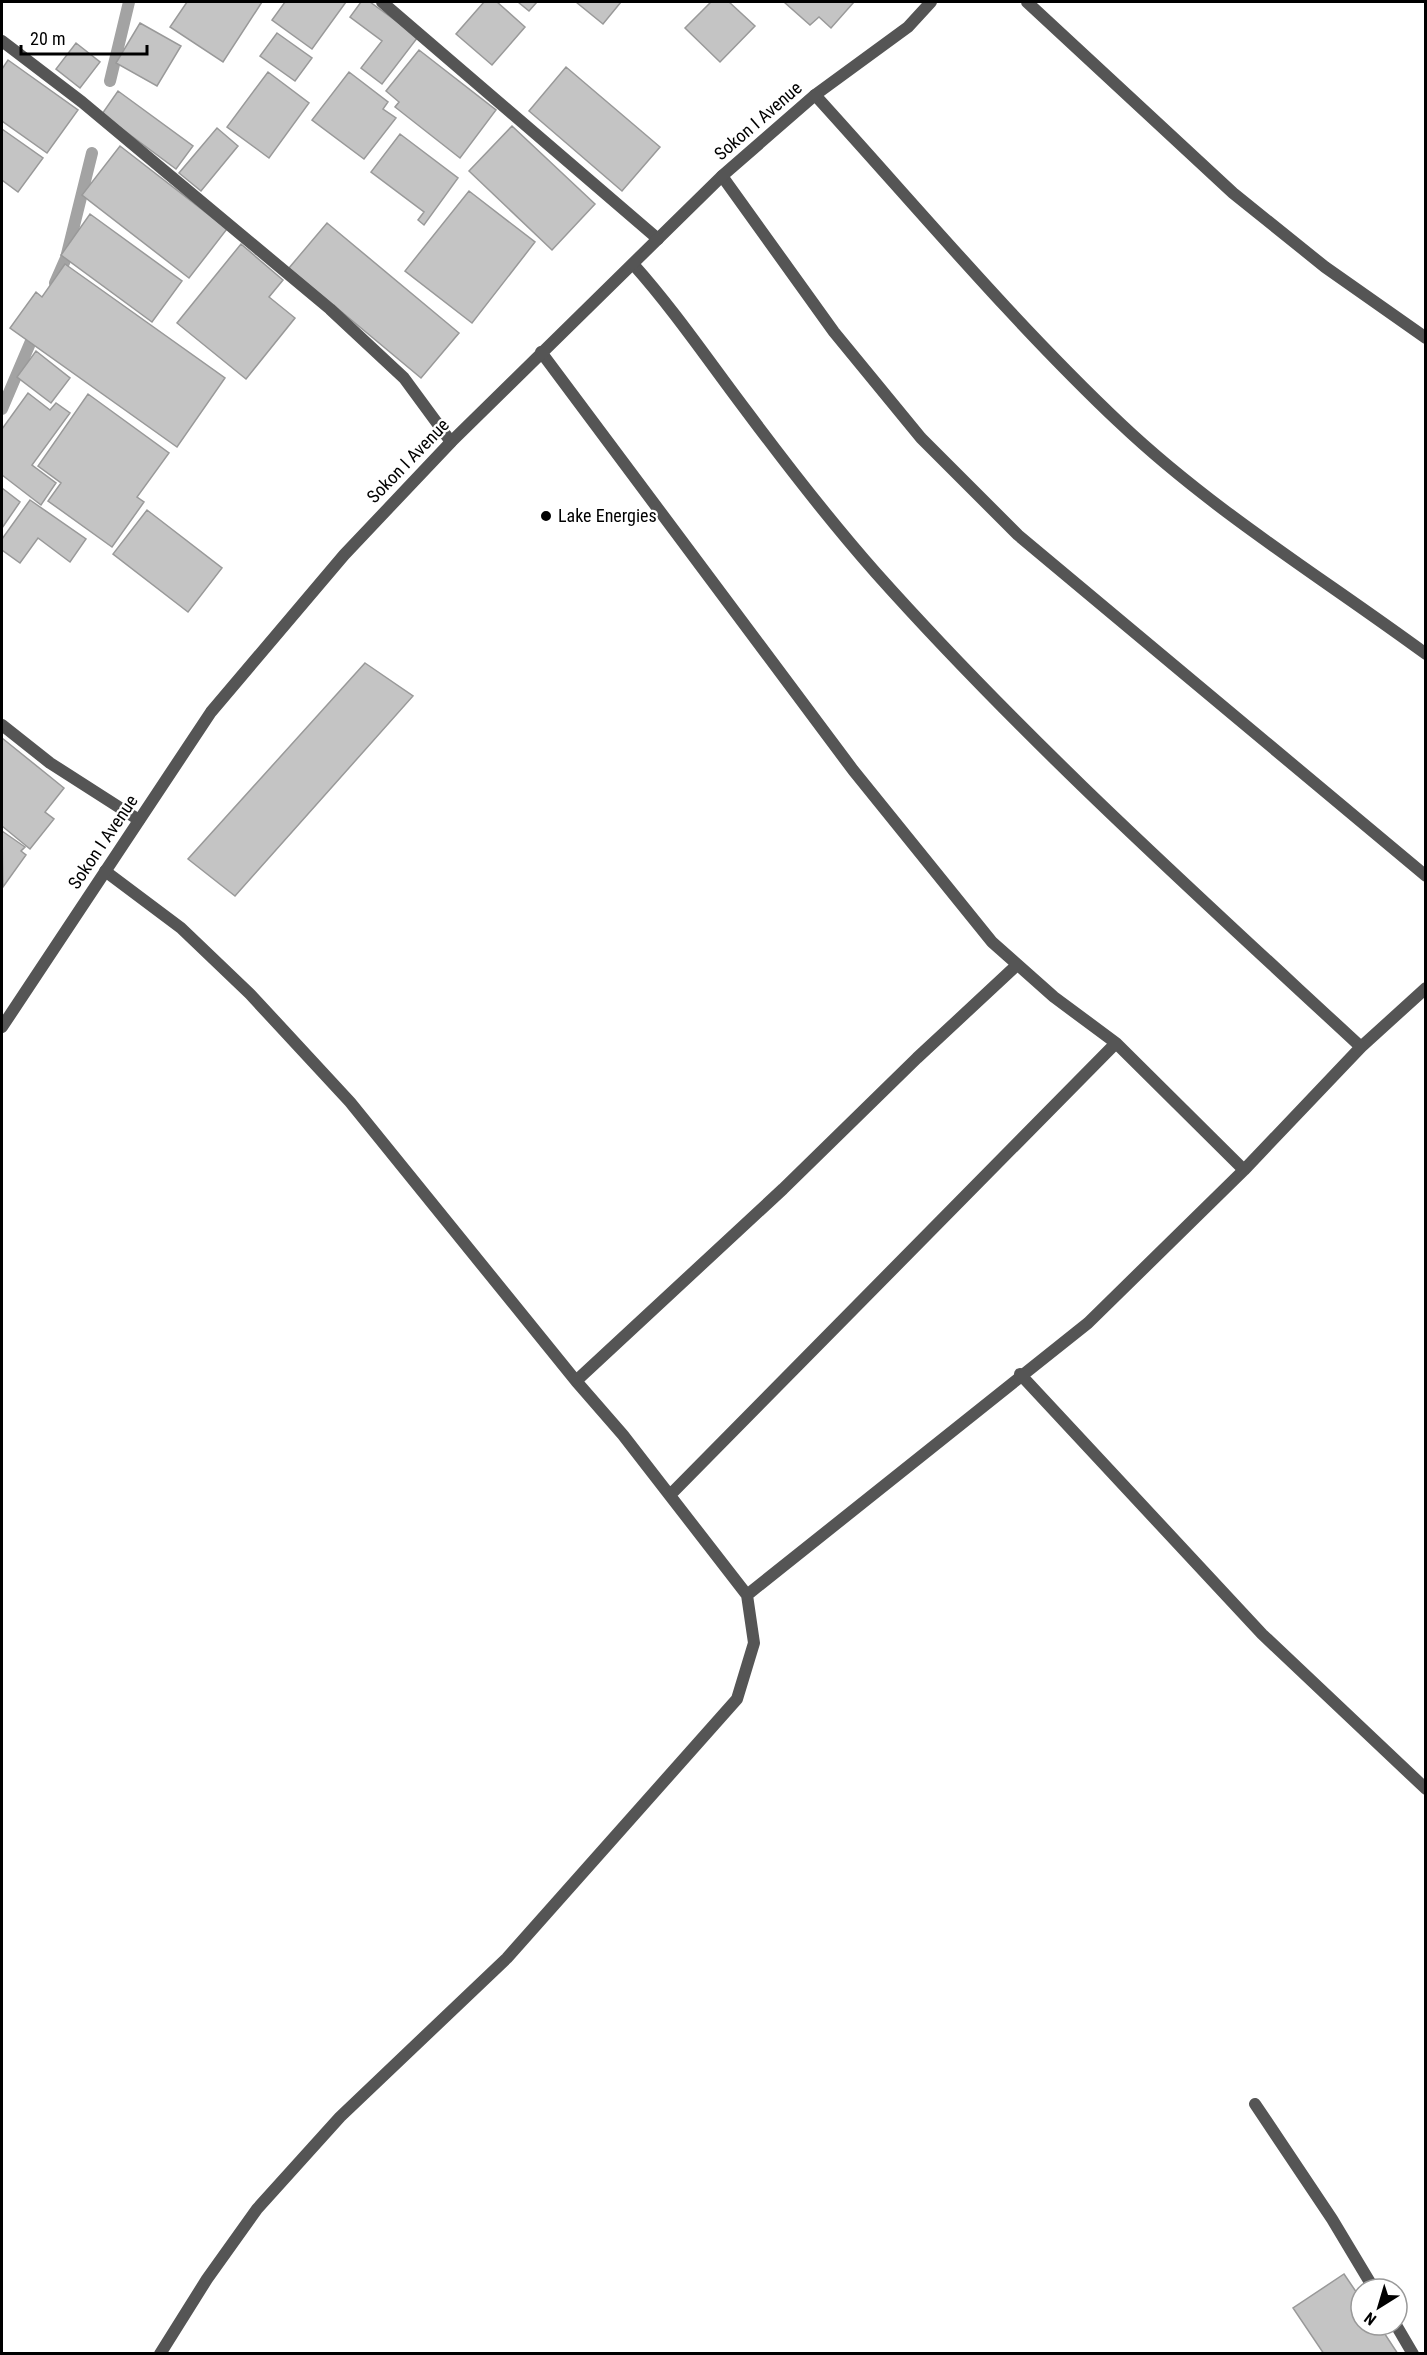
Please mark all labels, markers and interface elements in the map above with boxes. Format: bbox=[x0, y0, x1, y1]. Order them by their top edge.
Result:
scale bar bbox=[21, 18, 147, 56]
text: 20 m bbox=[30, 28, 65, 49]
street label: Sokon I Avenue bbox=[710, 77, 806, 164]
street label: Sokon I Avenue bbox=[362, 414, 453, 507]
place label: Lake Energies bbox=[558, 505, 657, 526]
marker: Lake Energies bbox=[539, 509, 553, 523]
street label: Sokon I Avenue bbox=[63, 791, 142, 893]
north arrow bbox=[1349, 2277, 1409, 2337]
text: N bbox=[1361, 2308, 1380, 2329]

